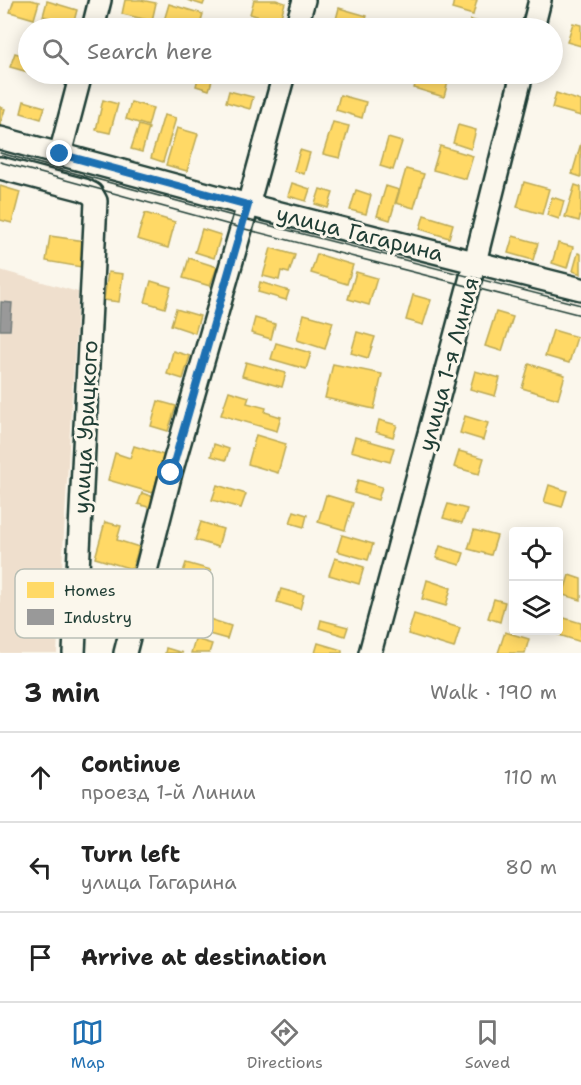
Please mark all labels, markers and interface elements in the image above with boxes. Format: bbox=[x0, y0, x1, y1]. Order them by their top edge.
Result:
search box bbox=[18, 18, 563, 84]
icon: search bbox=[39, 35, 72, 68]
text: Search here bbox=[87, 37, 213, 66]
route end bbox=[46, 140, 72, 166]
street label: улица Гагарина bbox=[273, 199, 447, 268]
street label: улица 1-я Линия bbox=[411, 274, 486, 454]
street label: улица Урицкого bbox=[66, 339, 105, 515]
route start bbox=[157, 459, 183, 485]
map controls bbox=[509, 527, 563, 635]
button: locate bbox=[509, 527, 563, 581]
legend bbox=[15, 569, 213, 638]
text: Homes bbox=[64, 580, 116, 601]
button: layers bbox=[509, 581, 563, 635]
text: Industry bbox=[64, 607, 132, 628]
text: 3 min bbox=[24, 675, 100, 710]
text: Walk · 190 m bbox=[430, 679, 557, 705]
text: Continue bbox=[81, 750, 181, 779]
icon: ahead bbox=[24, 761, 57, 794]
text: 110 m bbox=[503, 764, 557, 790]
text: проезд 1-й Линии bbox=[81, 779, 256, 805]
text: Turn left bbox=[81, 840, 180, 869]
icon: left bbox=[24, 851, 57, 884]
text: 80 m bbox=[505, 854, 557, 880]
text: улица Гагарина bbox=[81, 869, 237, 895]
icon: arrive bbox=[24, 941, 57, 974]
text: Arrive at destination bbox=[81, 943, 327, 972]
tab: Map bbox=[71, 1016, 105, 1073]
tab: Directions bbox=[247, 1016, 323, 1073]
tab: Saved bbox=[465, 1016, 510, 1073]

